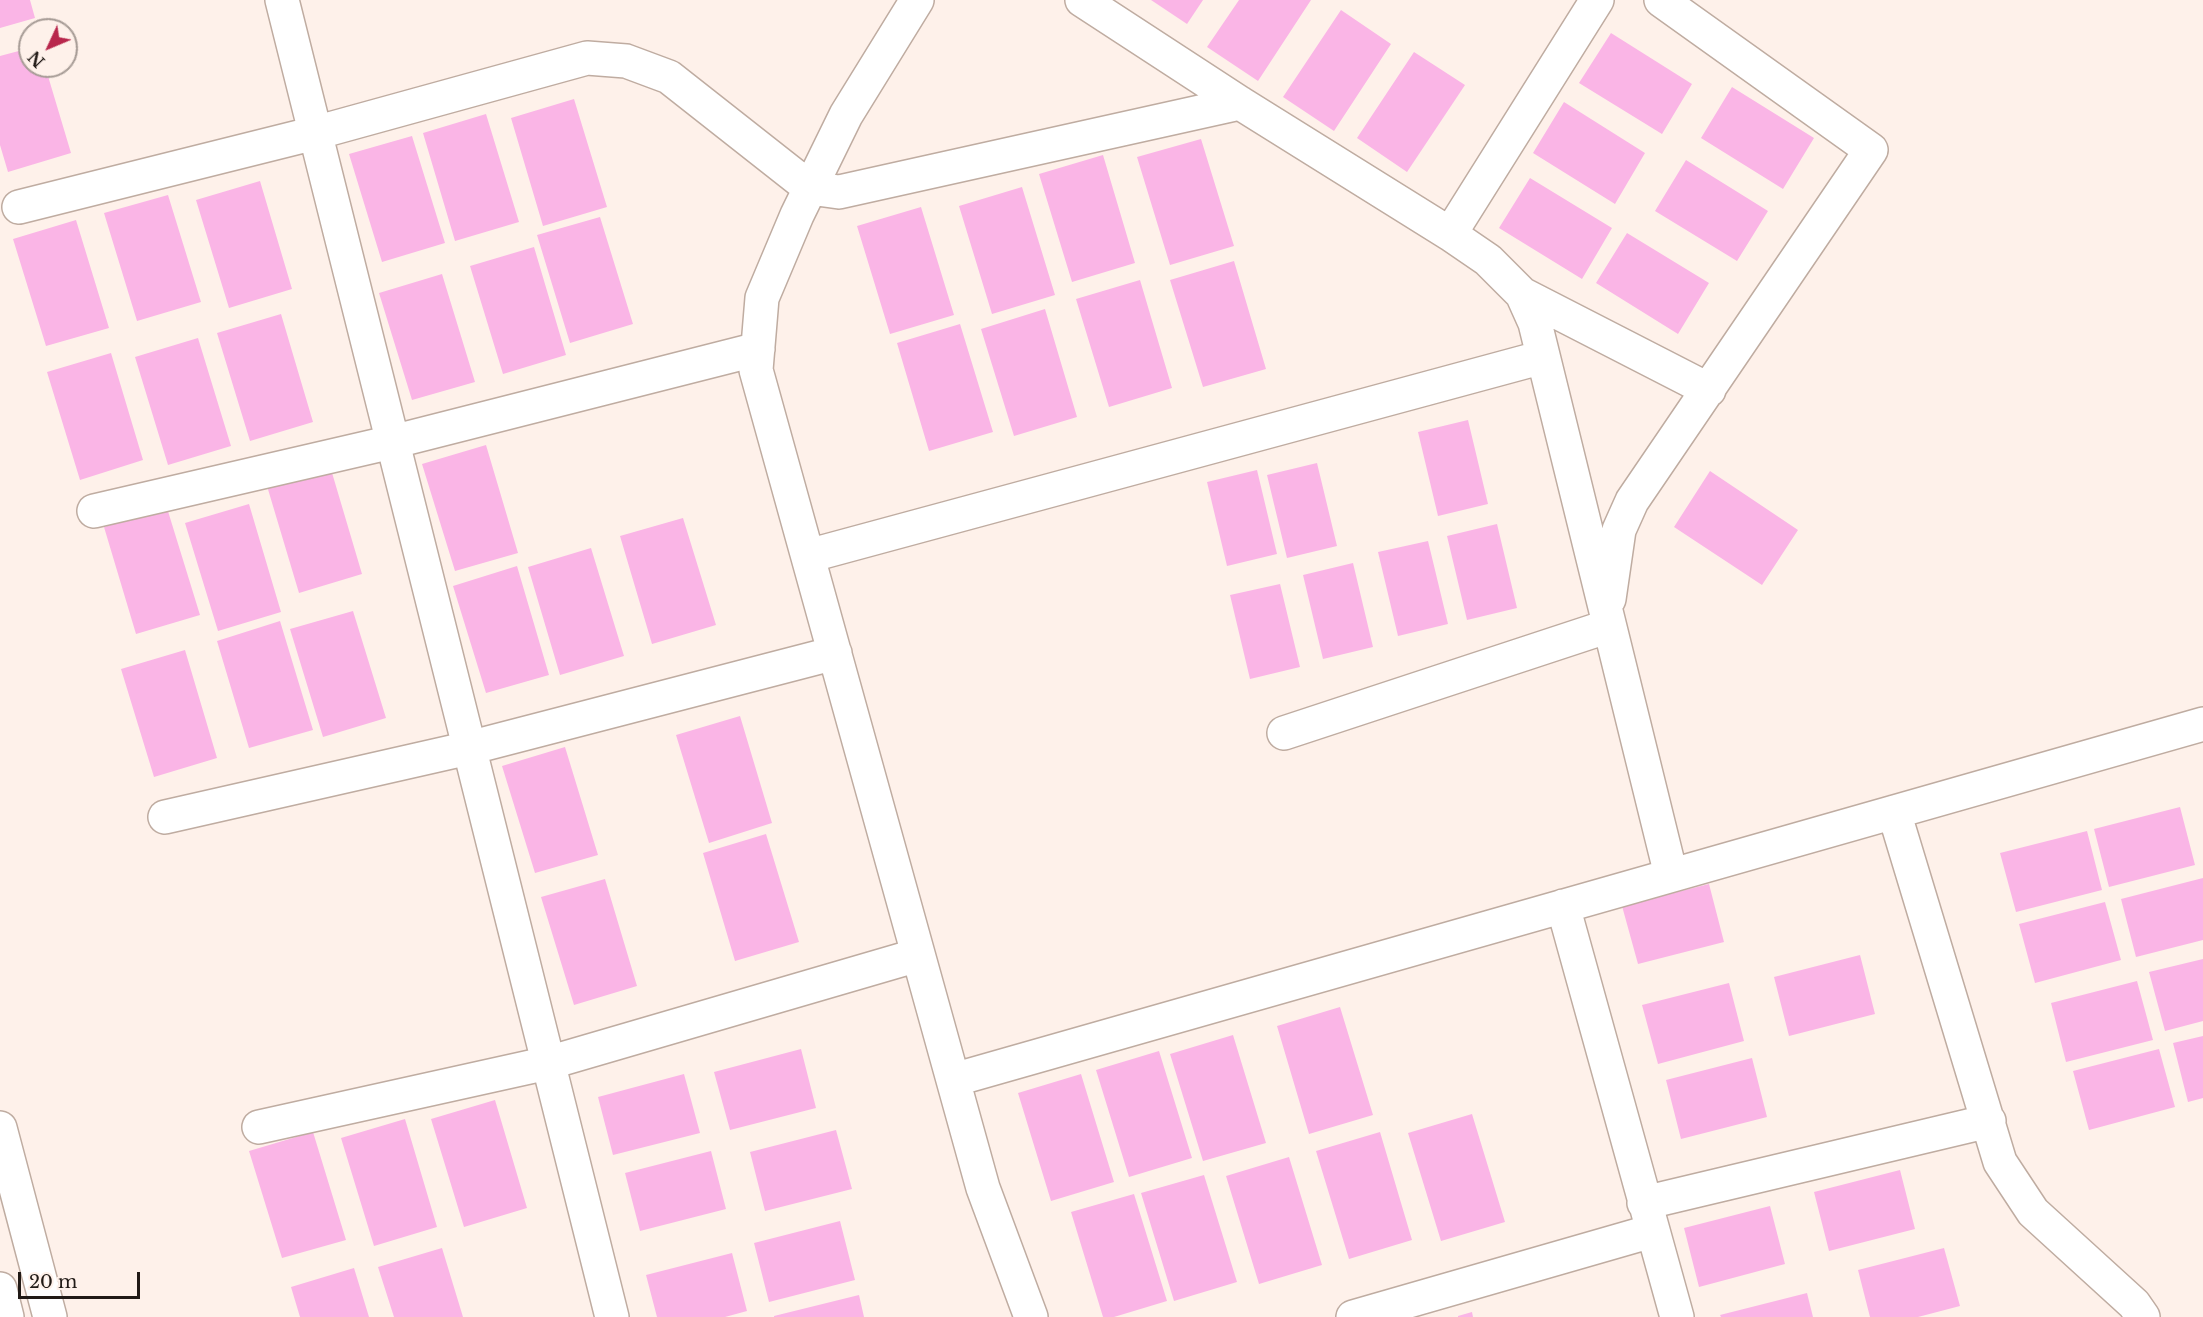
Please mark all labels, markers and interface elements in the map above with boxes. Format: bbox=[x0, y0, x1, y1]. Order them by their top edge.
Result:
north arrow bbox=[18, 18, 78, 78]
text: N bbox=[24, 47, 49, 71]
scale bar bbox=[21, 1260, 142, 1298]
text: 20 m bbox=[29, 1271, 77, 1293]

